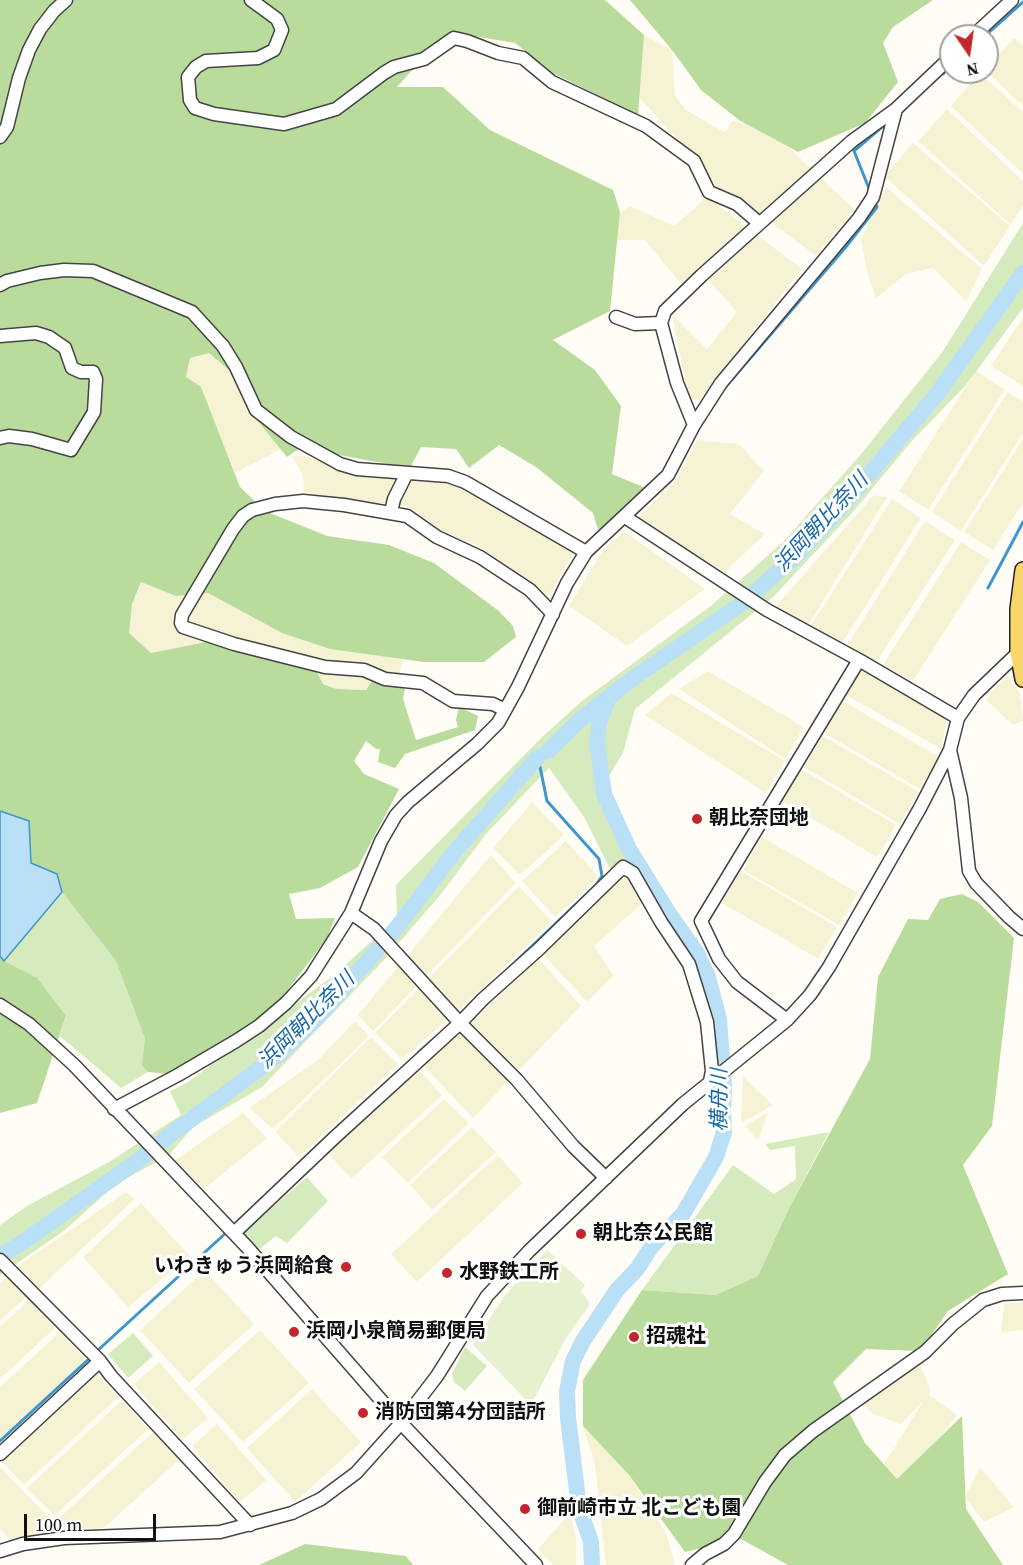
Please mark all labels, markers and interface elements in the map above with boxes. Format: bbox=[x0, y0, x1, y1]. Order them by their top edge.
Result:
north arrow bbox=[939, 24, 999, 84]
text: N bbox=[964, 58, 981, 82]
water label: 浜岡朝比奈川 bbox=[770, 468, 874, 578]
place label: 朝比奈団地 bbox=[709, 807, 809, 831]
marker: 朝比奈団地 bbox=[690, 812, 704, 826]
water label: 浜岡朝比奈川 bbox=[254, 968, 360, 1074]
water label: 横舟川 bbox=[708, 1069, 734, 1131]
place label: 朝比奈公民館 bbox=[593, 1222, 713, 1246]
marker: 朝比奈公民館 bbox=[574, 1227, 588, 1241]
place label: いわきゅう浜岡給食 bbox=[154, 1255, 334, 1279]
marker: いわきゅう浜岡給食 bbox=[339, 1260, 353, 1274]
place label: 水野鉄工所 bbox=[459, 1261, 559, 1285]
marker: 水野鉄工所 bbox=[440, 1266, 454, 1280]
place label: 浜岡小泉簡易郵便局 bbox=[306, 1320, 486, 1344]
marker: 浜岡小泉簡易郵便局 bbox=[287, 1325, 301, 1339]
place label: 招魂社 bbox=[646, 1325, 706, 1349]
marker: 招魂社 bbox=[627, 1330, 641, 1344]
place label: 消防団第4分団詰所 bbox=[375, 1401, 546, 1425]
marker: 消防団第4分団詰所 bbox=[356, 1406, 370, 1420]
place label: 御前崎市立 北こども園 bbox=[537, 1497, 741, 1521]
scale bar bbox=[27, 1502, 159, 1540]
marker: 御前崎市立 北こども園 bbox=[518, 1502, 532, 1516]
text: 100 m bbox=[35, 1512, 82, 1537]

